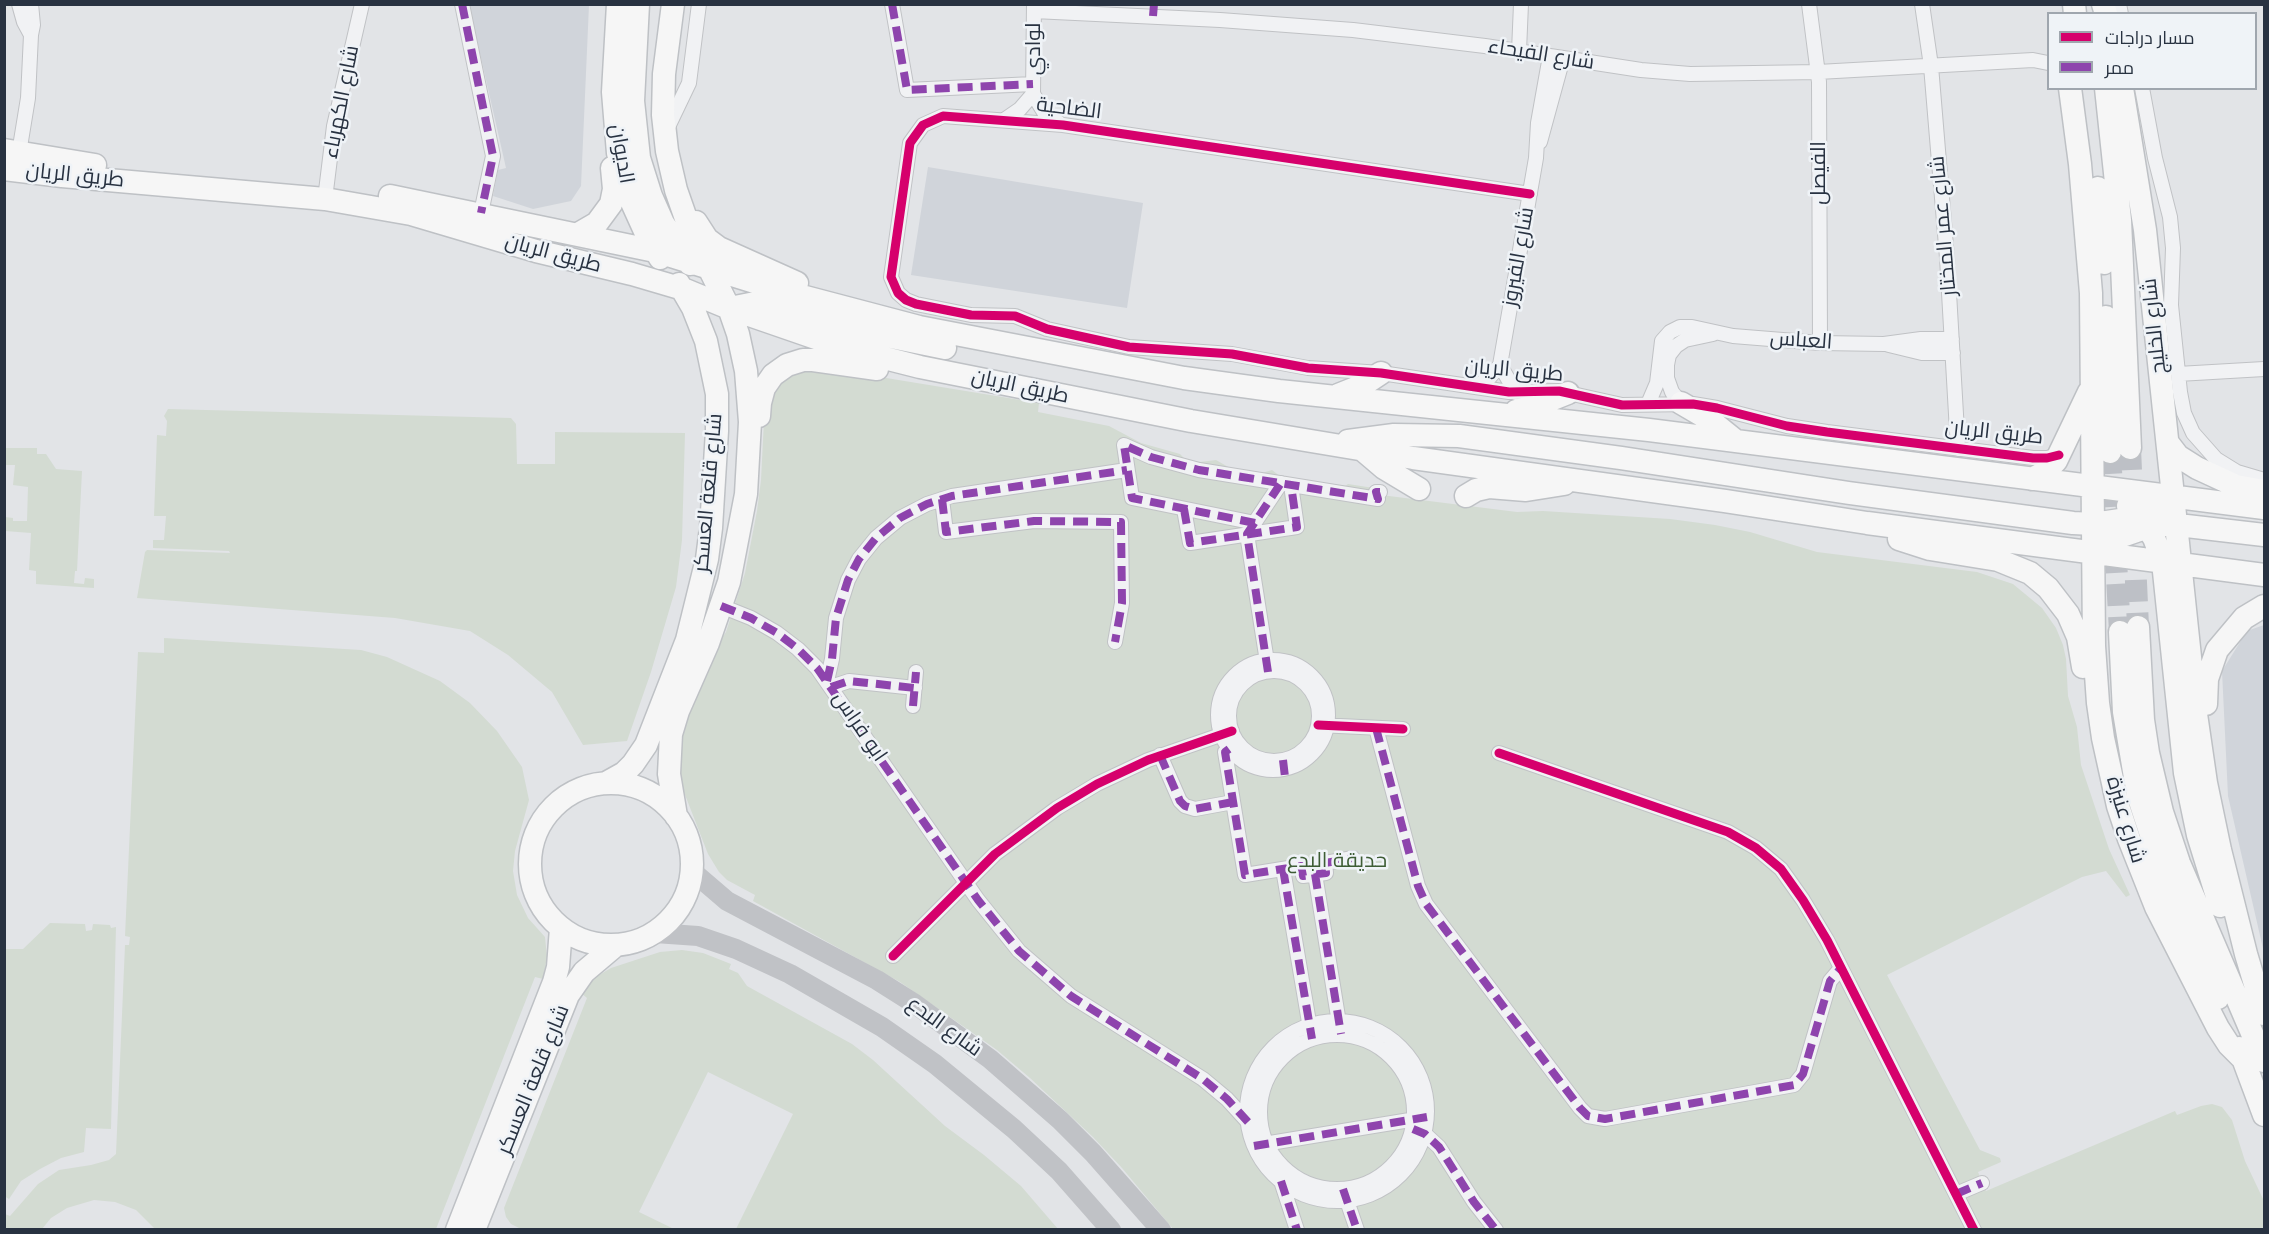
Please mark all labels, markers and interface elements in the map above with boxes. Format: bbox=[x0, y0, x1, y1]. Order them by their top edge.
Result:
legend bbox=[2047, 12, 2257, 90]
street label: لوادي bbox=[1021, 23, 1047, 75]
text: مسار دراجات bbox=[2105, 26, 2195, 50]
street label: شارع الفيحاء bbox=[1486, 34, 1596, 76]
street label: شارع الكهرباء bbox=[319, 43, 365, 161]
text: ممر bbox=[2105, 56, 2134, 80]
street label: الضاحية bbox=[1035, 93, 1103, 125]
street label: الديوان bbox=[603, 122, 639, 186]
street label: الفيصل bbox=[1806, 141, 1832, 205]
street label: شارع عمر المختار bbox=[1925, 155, 1963, 297]
street label: طريق الريان bbox=[25, 158, 125, 194]
street label: شارع الفيروز bbox=[1498, 205, 1540, 309]
street label: طريق الريان bbox=[502, 229, 604, 279]
street label: شارع الخليج bbox=[2137, 277, 2173, 375]
street label: العباس bbox=[1769, 326, 1833, 356]
street label: طريق الريان bbox=[1464, 354, 1564, 388]
street label: طريق الريان bbox=[969, 364, 1071, 410]
street label: شارع قلعة العسكر bbox=[689, 412, 729, 574]
street label: طريق الريان bbox=[1944, 415, 2044, 451]
street label: ابو فراس bbox=[826, 687, 892, 767]
street label: شارع عنيزة bbox=[2100, 773, 2150, 867]
park label: حديقة البدع bbox=[1287, 848, 1387, 874]
street label: شارع البدع bbox=[902, 991, 986, 1063]
street label: شارع قلعة العسكر bbox=[492, 1001, 576, 1159]

